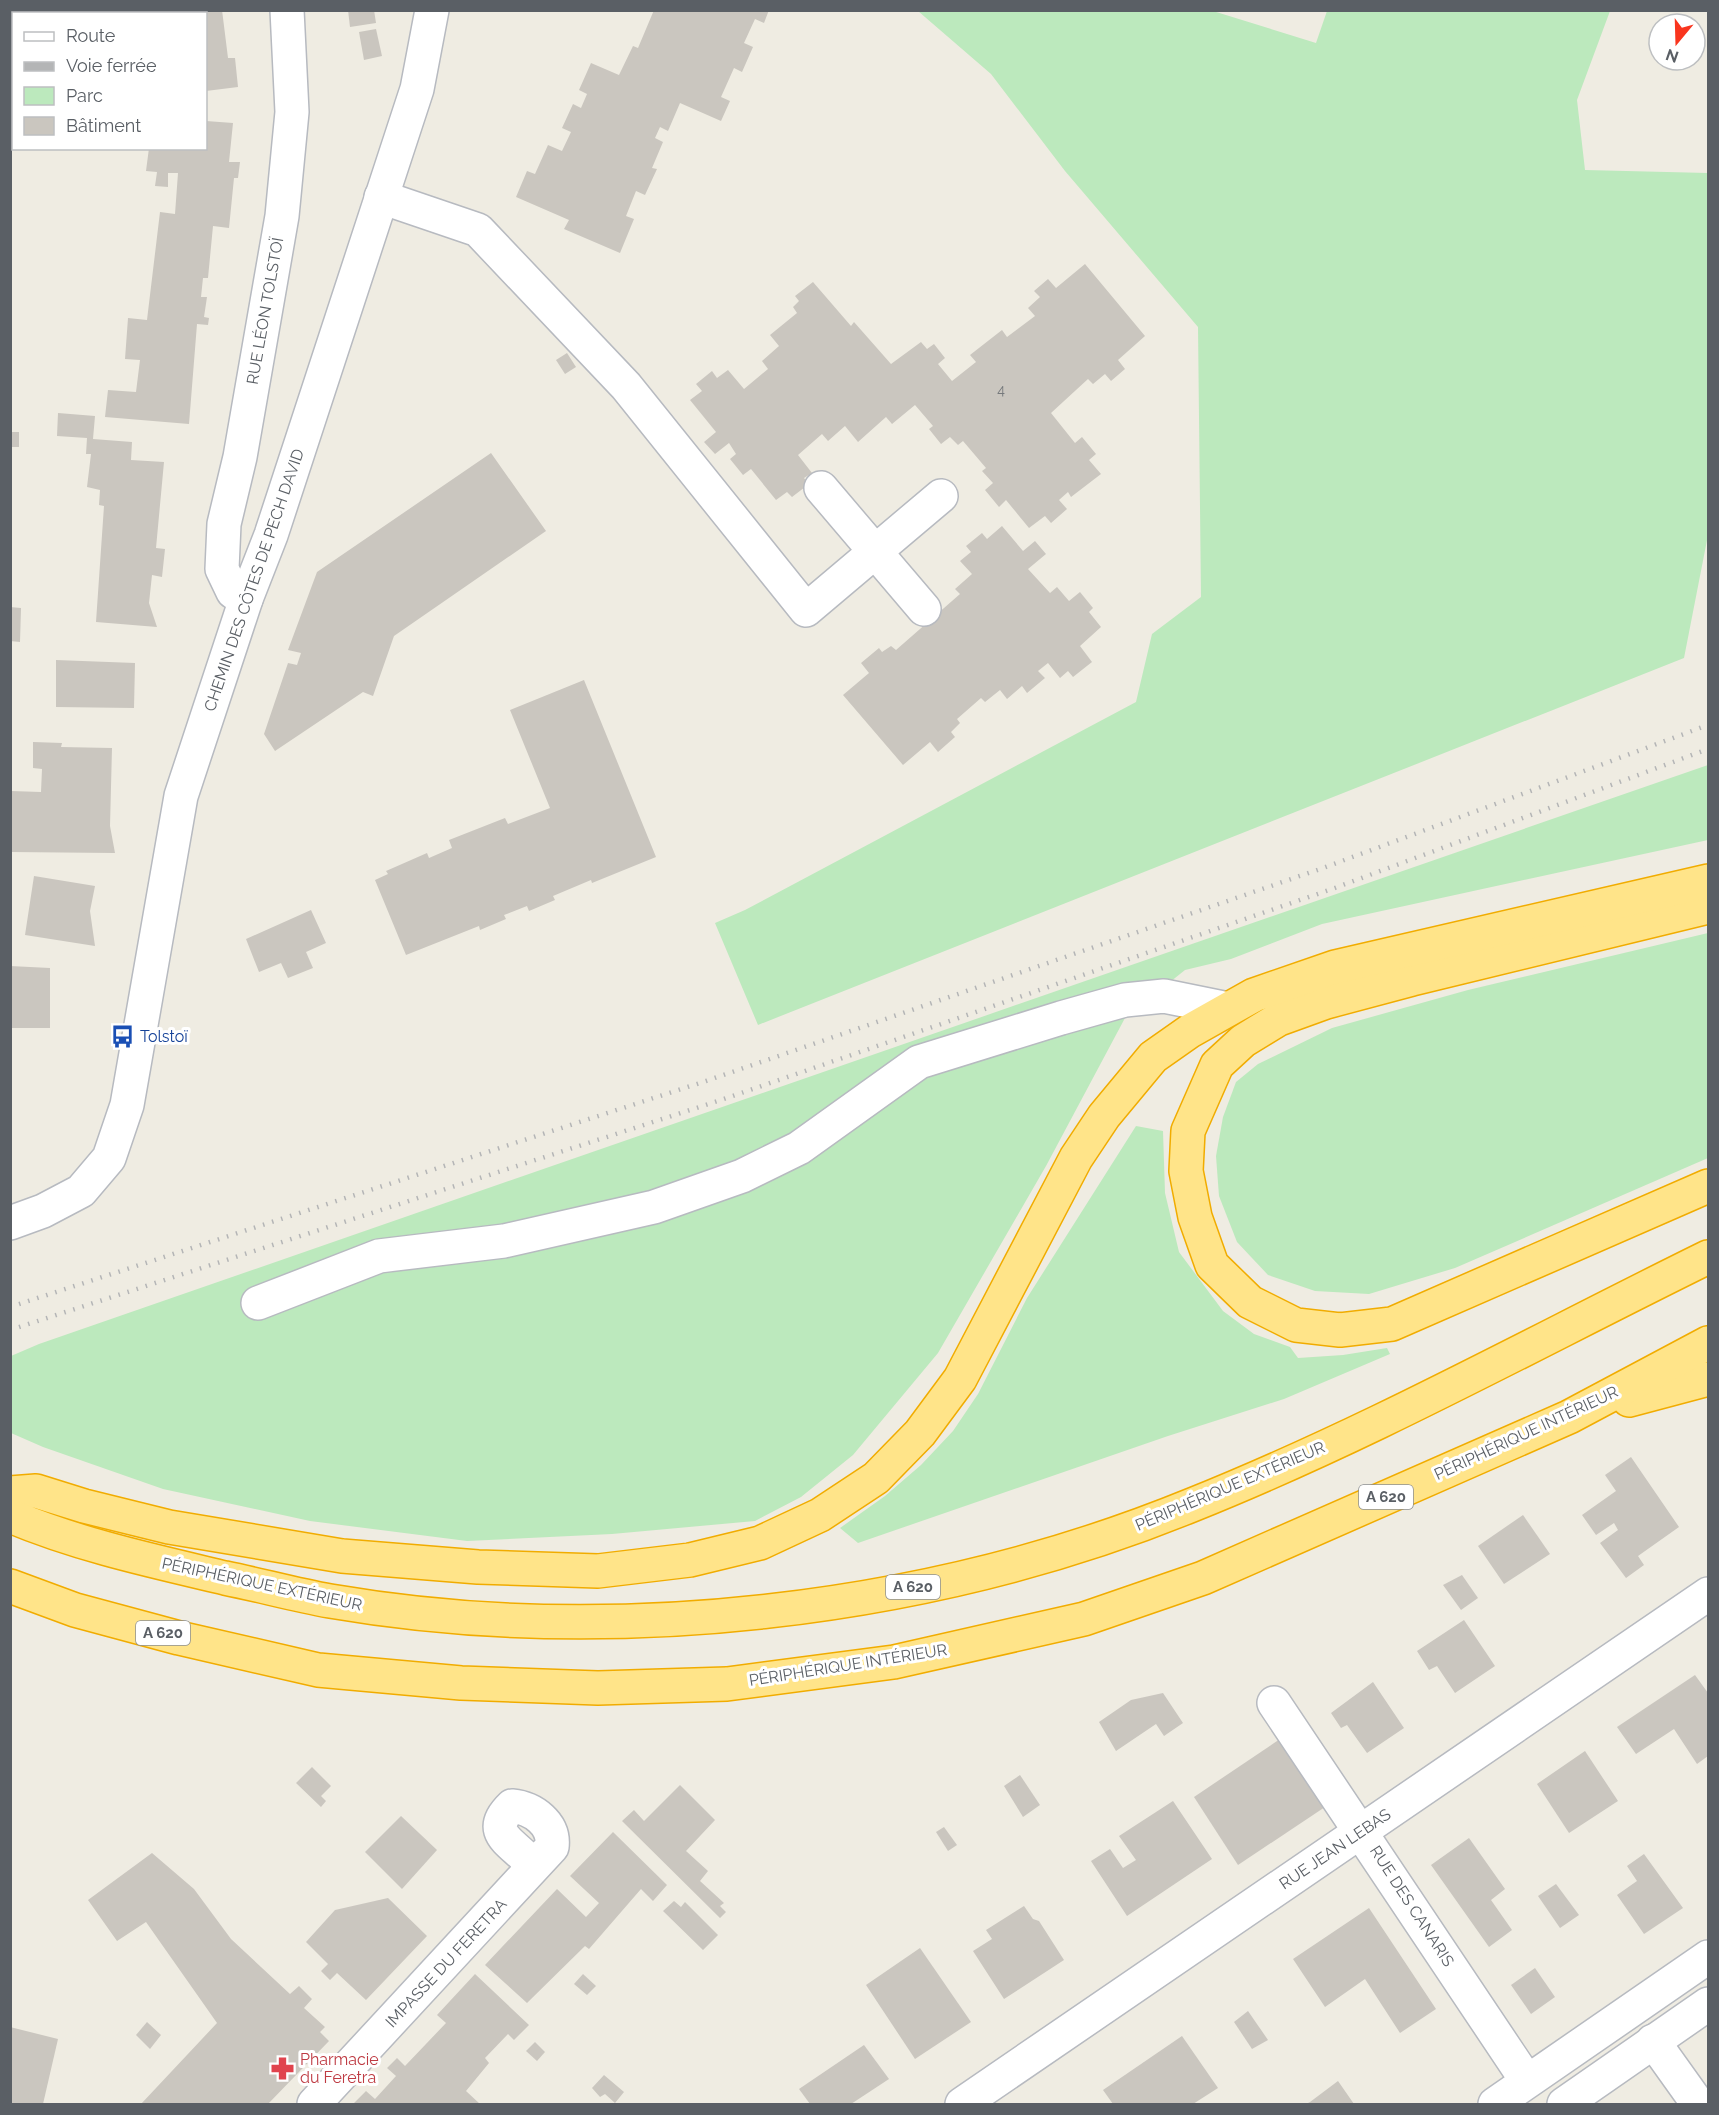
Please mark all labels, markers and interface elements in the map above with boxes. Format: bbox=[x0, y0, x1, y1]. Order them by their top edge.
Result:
legend bbox=[12, 12, 207, 150]
north arrow bbox=[1647, 12, 1707, 72]
text: Route bbox=[66, 25, 116, 46]
text: N bbox=[1663, 45, 1681, 67]
text: Voie ferrée bbox=[66, 55, 157, 76]
text: Parc bbox=[66, 85, 103, 106]
text: Bâtiment bbox=[66, 115, 141, 136]
street label: RUE LÉON TOLSTOÏ bbox=[242, 236, 287, 386]
house number: 4 bbox=[997, 382, 1005, 398]
street label: CHEMIN DES CÔTES DE PECH DAVID bbox=[199, 446, 308, 714]
bus stop icon: Tolstoï bbox=[109, 1023, 135, 1049]
place label: Tolstoï bbox=[140, 1027, 188, 1046]
street label: PÉRIPHÉRIQUE INTÉRIEUR bbox=[1431, 1381, 1621, 1484]
street label: PÉRIPHÉRIQUE EXTÉRIEUR bbox=[1132, 1436, 1328, 1535]
road number: A 620 bbox=[1359, 1485, 1413, 1509]
street label: PÉRIPHÉRIQUE EXTÉRIEUR bbox=[160, 1553, 364, 1614]
road number: A 620 bbox=[886, 1575, 940, 1599]
road number: A 620 bbox=[136, 1621, 190, 1645]
street label: PÉRIPHÉRIQUE INTÉRIEUR bbox=[747, 1639, 948, 1690]
street label: RUE JEAN LEBAS bbox=[1276, 1804, 1395, 1893]
street label: RUE DES CANARIS bbox=[1366, 1842, 1458, 1970]
street label: IMPASSE DU FERETRA bbox=[381, 1895, 511, 2031]
place label: Pharmacie du Feretra bbox=[300, 2050, 379, 2087]
pharmacy icon: Pharmacie du Feretra bbox=[269, 2055, 295, 2081]

